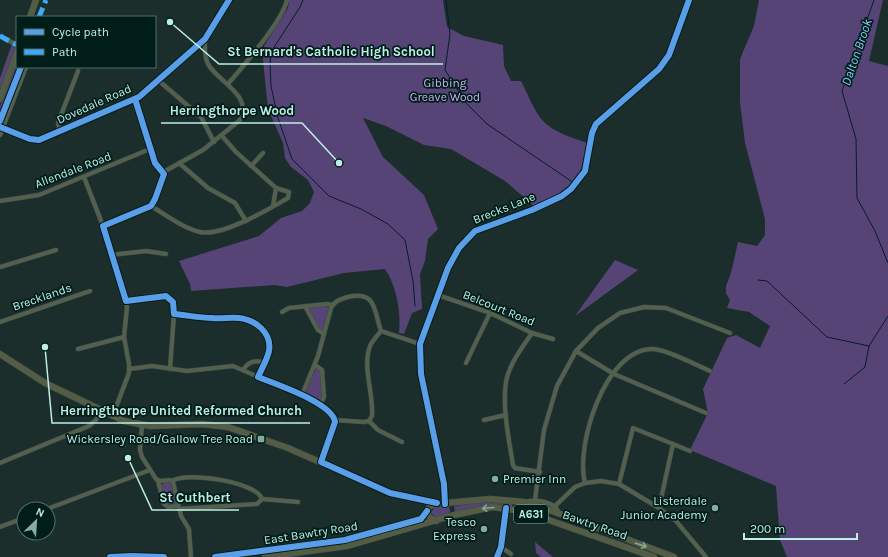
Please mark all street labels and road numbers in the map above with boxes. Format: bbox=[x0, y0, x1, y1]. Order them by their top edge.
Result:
street label: Dovedale Road bbox=[54, 81, 134, 127]
street label: Allendale Road bbox=[33, 149, 113, 191]
street label: Brecks Lane bbox=[471, 189, 537, 227]
street label: Brecklands bbox=[11, 280, 73, 314]
street label: Belcourt Road bbox=[461, 287, 537, 329]
road number: A631 bbox=[514, 505, 548, 523]
street label: Bawtry Road bbox=[561, 507, 629, 543]
street label: East Bawtry Road bbox=[263, 519, 359, 547]

